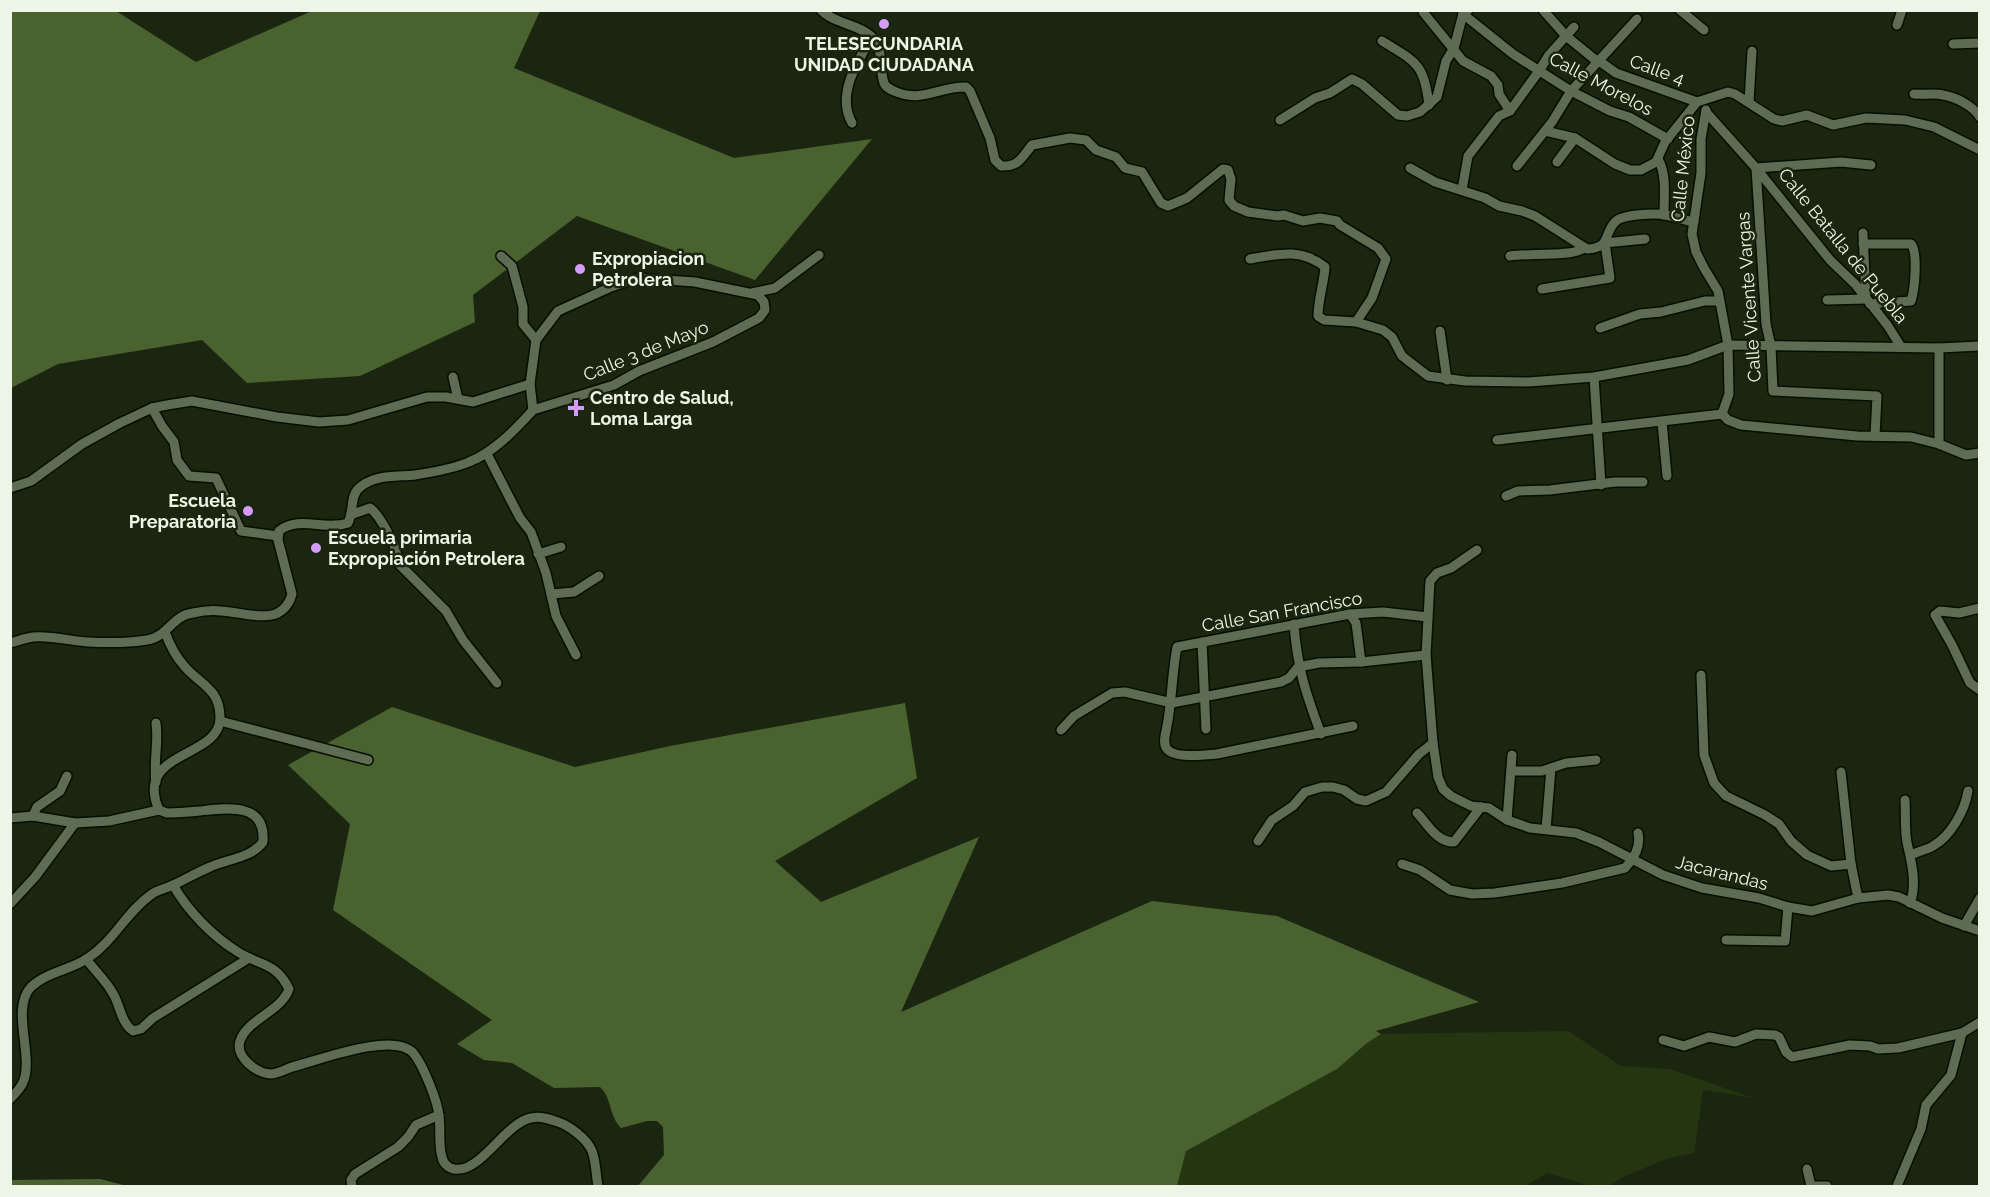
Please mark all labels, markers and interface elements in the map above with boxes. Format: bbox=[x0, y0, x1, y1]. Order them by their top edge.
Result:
marker: TELESECUNDARIA UNIDAD CIUDADANA bbox=[877, 17, 891, 31]
place label: TELESECUNDARIA UNIDAD CIUDADANA bbox=[794, 33, 975, 75]
street label: Calle Morelos bbox=[1546, 47, 1657, 120]
street label: Calle 4 bbox=[1627, 50, 1688, 89]
street label: Calle México bbox=[1666, 115, 1699, 223]
street label: Calle Batalla de Puebla bbox=[1774, 164, 1912, 327]
street label: Calle Vicente Vargas bbox=[1732, 211, 1765, 383]
place label: Expropiacion Petrolera bbox=[592, 248, 704, 290]
marker: Expropiacion Petrolera bbox=[573, 262, 587, 276]
street label: Calle 3 de Mayo bbox=[580, 316, 712, 385]
place label: Centro de Salud, Loma Larga bbox=[590, 387, 734, 429]
marker: Centro de Salud, Loma Larga bbox=[567, 399, 585, 417]
place label: Escuela Preparatoria bbox=[129, 490, 236, 532]
marker: Escuela Preparatoria bbox=[241, 504, 255, 518]
place label: Escuela primaria Expropiación Petrolera bbox=[328, 527, 525, 569]
marker: Escuela primaria Expropiación Petrolera bbox=[309, 541, 323, 555]
street label: Calle San Francisco bbox=[1200, 587, 1364, 636]
street label: Jacarandas bbox=[1674, 851, 1771, 894]

